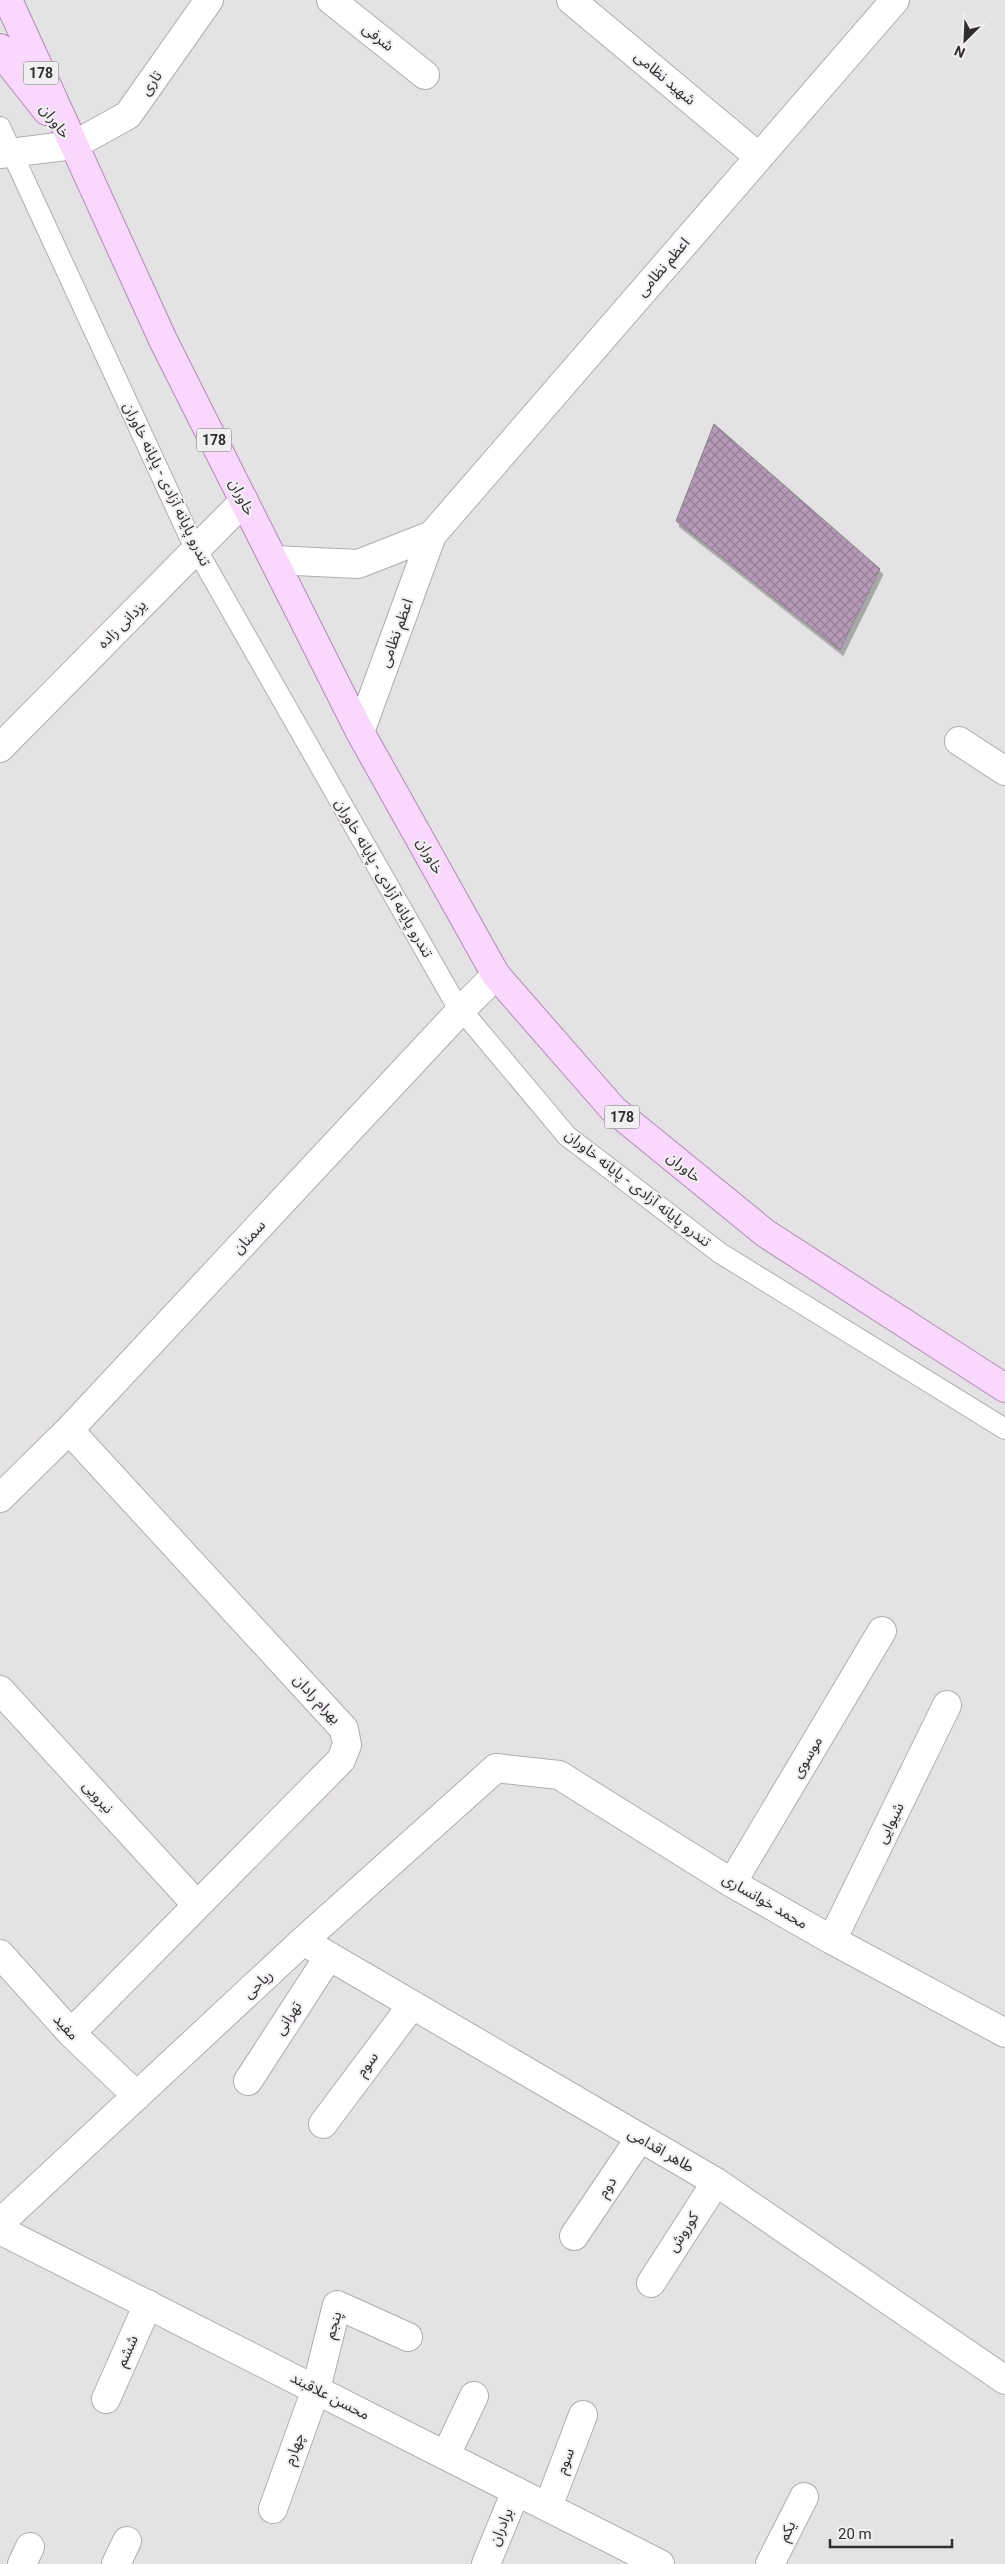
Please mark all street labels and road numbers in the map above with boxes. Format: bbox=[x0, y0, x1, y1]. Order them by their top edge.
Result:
street label: شرفی bbox=[359, 19, 398, 55]
street label: شهید نظامی bbox=[631, 47, 700, 109]
road number: 178 bbox=[23, 62, 58, 84]
street label: تاری bbox=[136, 67, 166, 99]
street label: خاوران bbox=[36, 100, 74, 142]
street label: اعظم نظامی bbox=[633, 234, 695, 301]
street label: تندرو پایانه آزادی - پایانه خاوران bbox=[118, 399, 215, 569]
road number: 178 bbox=[196, 428, 232, 452]
street label: خاوران bbox=[225, 476, 259, 519]
street label: یزدانی زاده bbox=[94, 596, 150, 652]
street label: اعظم نظامی bbox=[375, 596, 419, 671]
street label: تندرو پایانه آزادی - پایانه خاوران bbox=[330, 795, 437, 961]
street label: خاوران bbox=[413, 835, 447, 878]
road number: 178 bbox=[604, 1106, 640, 1128]
street label: تندرو پایانه آزادی - پایانه خاوران bbox=[561, 1125, 715, 1251]
street label: خاوران bbox=[663, 1148, 705, 1186]
street label: سمنان bbox=[229, 1216, 269, 1258]
street label: بهرام رادان bbox=[288, 1670, 345, 1729]
street label: موسوی bbox=[788, 1733, 826, 1781]
street label: نیرویی bbox=[79, 1777, 117, 1817]
street label: شیوایی bbox=[872, 1799, 908, 1847]
street label: محمد خوانساری bbox=[719, 1869, 811, 1933]
street label: ریاحی bbox=[240, 1966, 276, 2002]
street label: تهرانی bbox=[271, 1998, 305, 2038]
street label: مفید bbox=[50, 2010, 82, 2044]
street label: سوم bbox=[352, 2048, 384, 2081]
street label: طاهر اقدامی bbox=[625, 2124, 697, 2176]
street label: دوم bbox=[594, 2173, 622, 2202]
street label: کوروش bbox=[664, 2208, 703, 2255]
street label: پنجم bbox=[320, 2309, 348, 2341]
street label: ششم bbox=[112, 2332, 144, 2371]
street label: محسن علاقبند bbox=[287, 2368, 373, 2424]
street label: چهارم bbox=[280, 2430, 310, 2468]
street label: سوم bbox=[552, 2445, 580, 2477]
street label: برادران bbox=[485, 2505, 517, 2549]
street label: یکم bbox=[774, 2518, 801, 2545]

